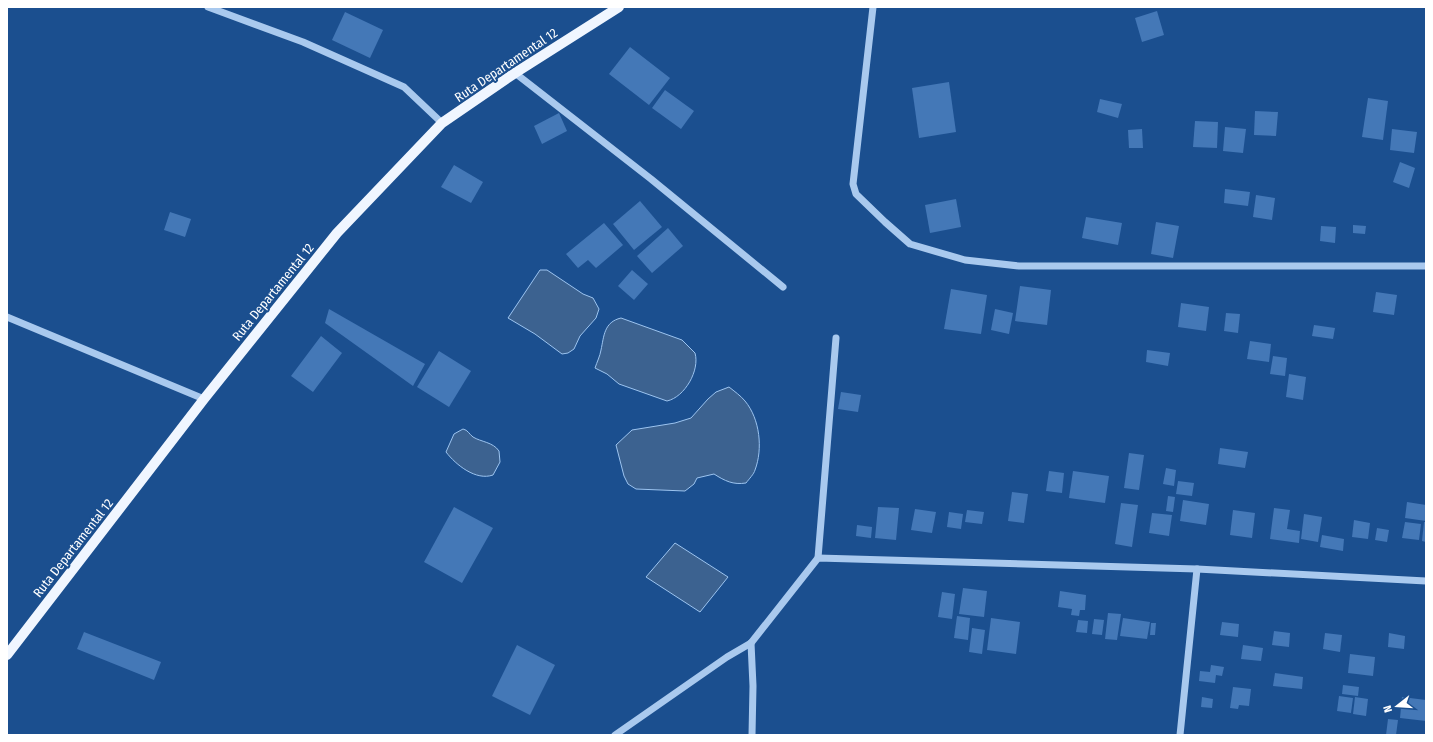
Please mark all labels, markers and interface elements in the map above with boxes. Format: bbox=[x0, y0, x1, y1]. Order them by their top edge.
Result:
street label: Ruta Departamental 12 bbox=[452, 25, 560, 105]
street label: Ruta Departamental 12 bbox=[229, 240, 317, 344]
street label: Ruta Departamental 12 bbox=[30, 496, 116, 600]
north arrow bbox=[1377, 686, 1417, 726]
text: N bbox=[1381, 704, 1395, 714]

